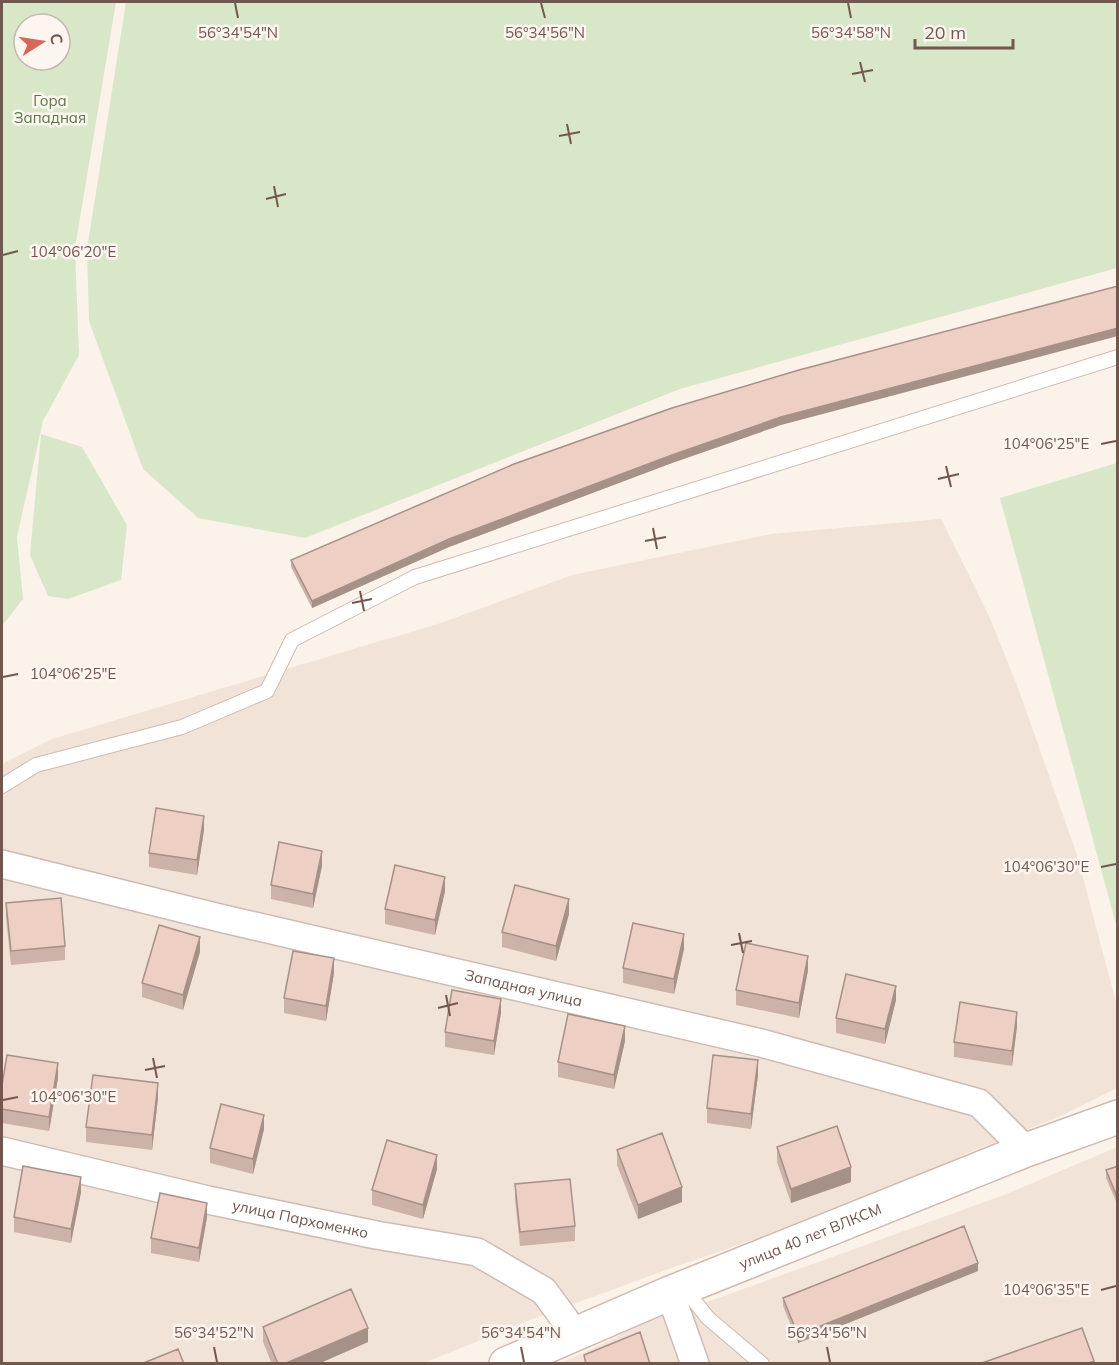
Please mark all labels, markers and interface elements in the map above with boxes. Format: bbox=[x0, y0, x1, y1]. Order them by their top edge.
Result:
north arrow bbox=[12, 12, 72, 72]
scale bar bbox=[915, 12, 1012, 50]
text: 20 m bbox=[924, 21, 966, 44]
text: 56°34'54"N bbox=[198, 23, 278, 42]
text: 56°34'56"N bbox=[505, 23, 585, 42]
text: 56°34'58"N bbox=[811, 23, 891, 42]
text: С bbox=[46, 31, 68, 46]
park label: Гора Западная bbox=[14, 91, 86, 127]
text: 104°06'20"E bbox=[30, 242, 116, 261]
text: 104°06'25"E bbox=[1003, 434, 1089, 453]
text: 104°06'25"E bbox=[30, 664, 116, 683]
text: 104°06'30"E bbox=[1003, 857, 1089, 876]
street label: Западная улица bbox=[463, 965, 584, 1010]
text: 104°06'30"E bbox=[30, 1087, 116, 1106]
street label: улица Пархоменко bbox=[231, 1195, 370, 1242]
street label: улица 40 лет ВЛКСМ bbox=[736, 1199, 884, 1273]
text: 104°06'35"E bbox=[1003, 1280, 1089, 1299]
text: 56°34'52"N bbox=[174, 1323, 254, 1342]
text: 56°34'54"N bbox=[481, 1323, 561, 1342]
text: 56°34'56"N bbox=[787, 1323, 867, 1342]

